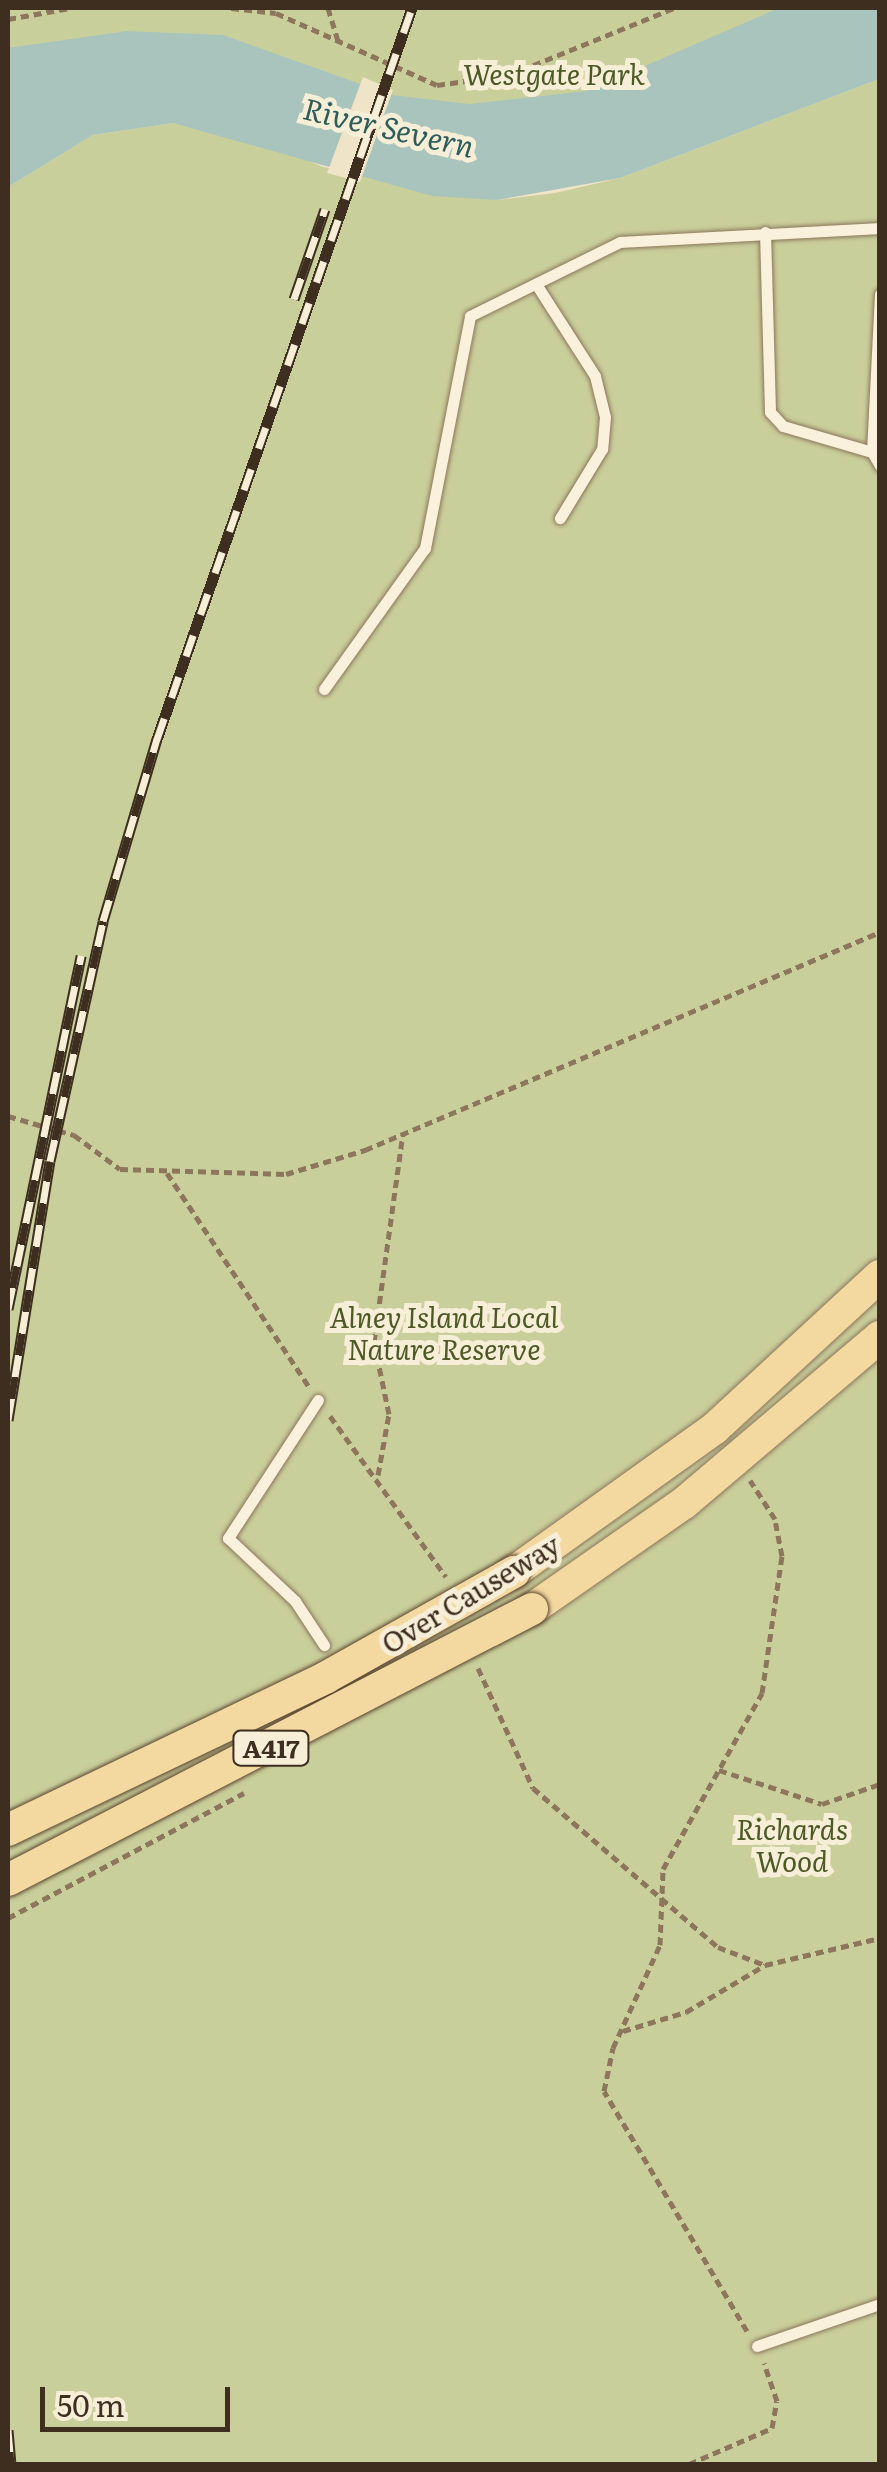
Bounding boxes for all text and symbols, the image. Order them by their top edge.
park label: Westgate Park [463,56,645,90]
water label: River Severn [300,89,478,163]
park label: Alney Island Local Nature Reserve [330,1299,558,1365]
street label: Over Causeway [375,1527,565,1659]
road number: A417 [231,1728,311,1768]
park label: Richards Wood [736,1811,848,1877]
scale bar [45,2367,235,2429]
text: 50 m [57,2382,125,2426]

